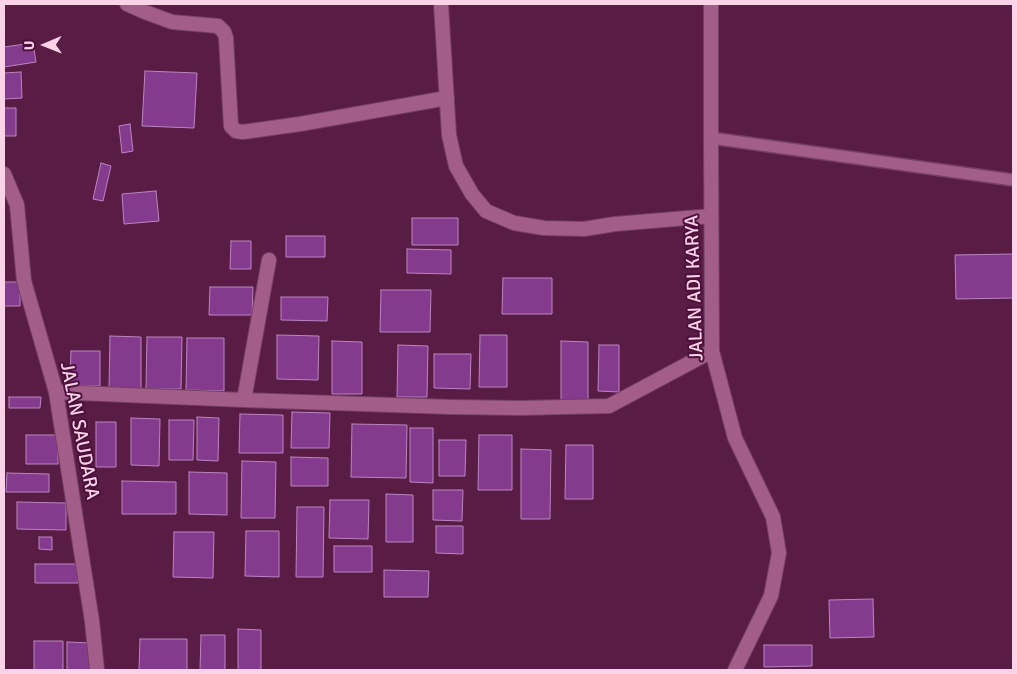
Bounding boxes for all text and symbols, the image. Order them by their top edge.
north arrow [20,20,70,70]
text: U [21,40,38,50]
street label: JALAN ADI KARYA [681,215,709,361]
street label: JALAN SAUDARA [55,360,103,502]

